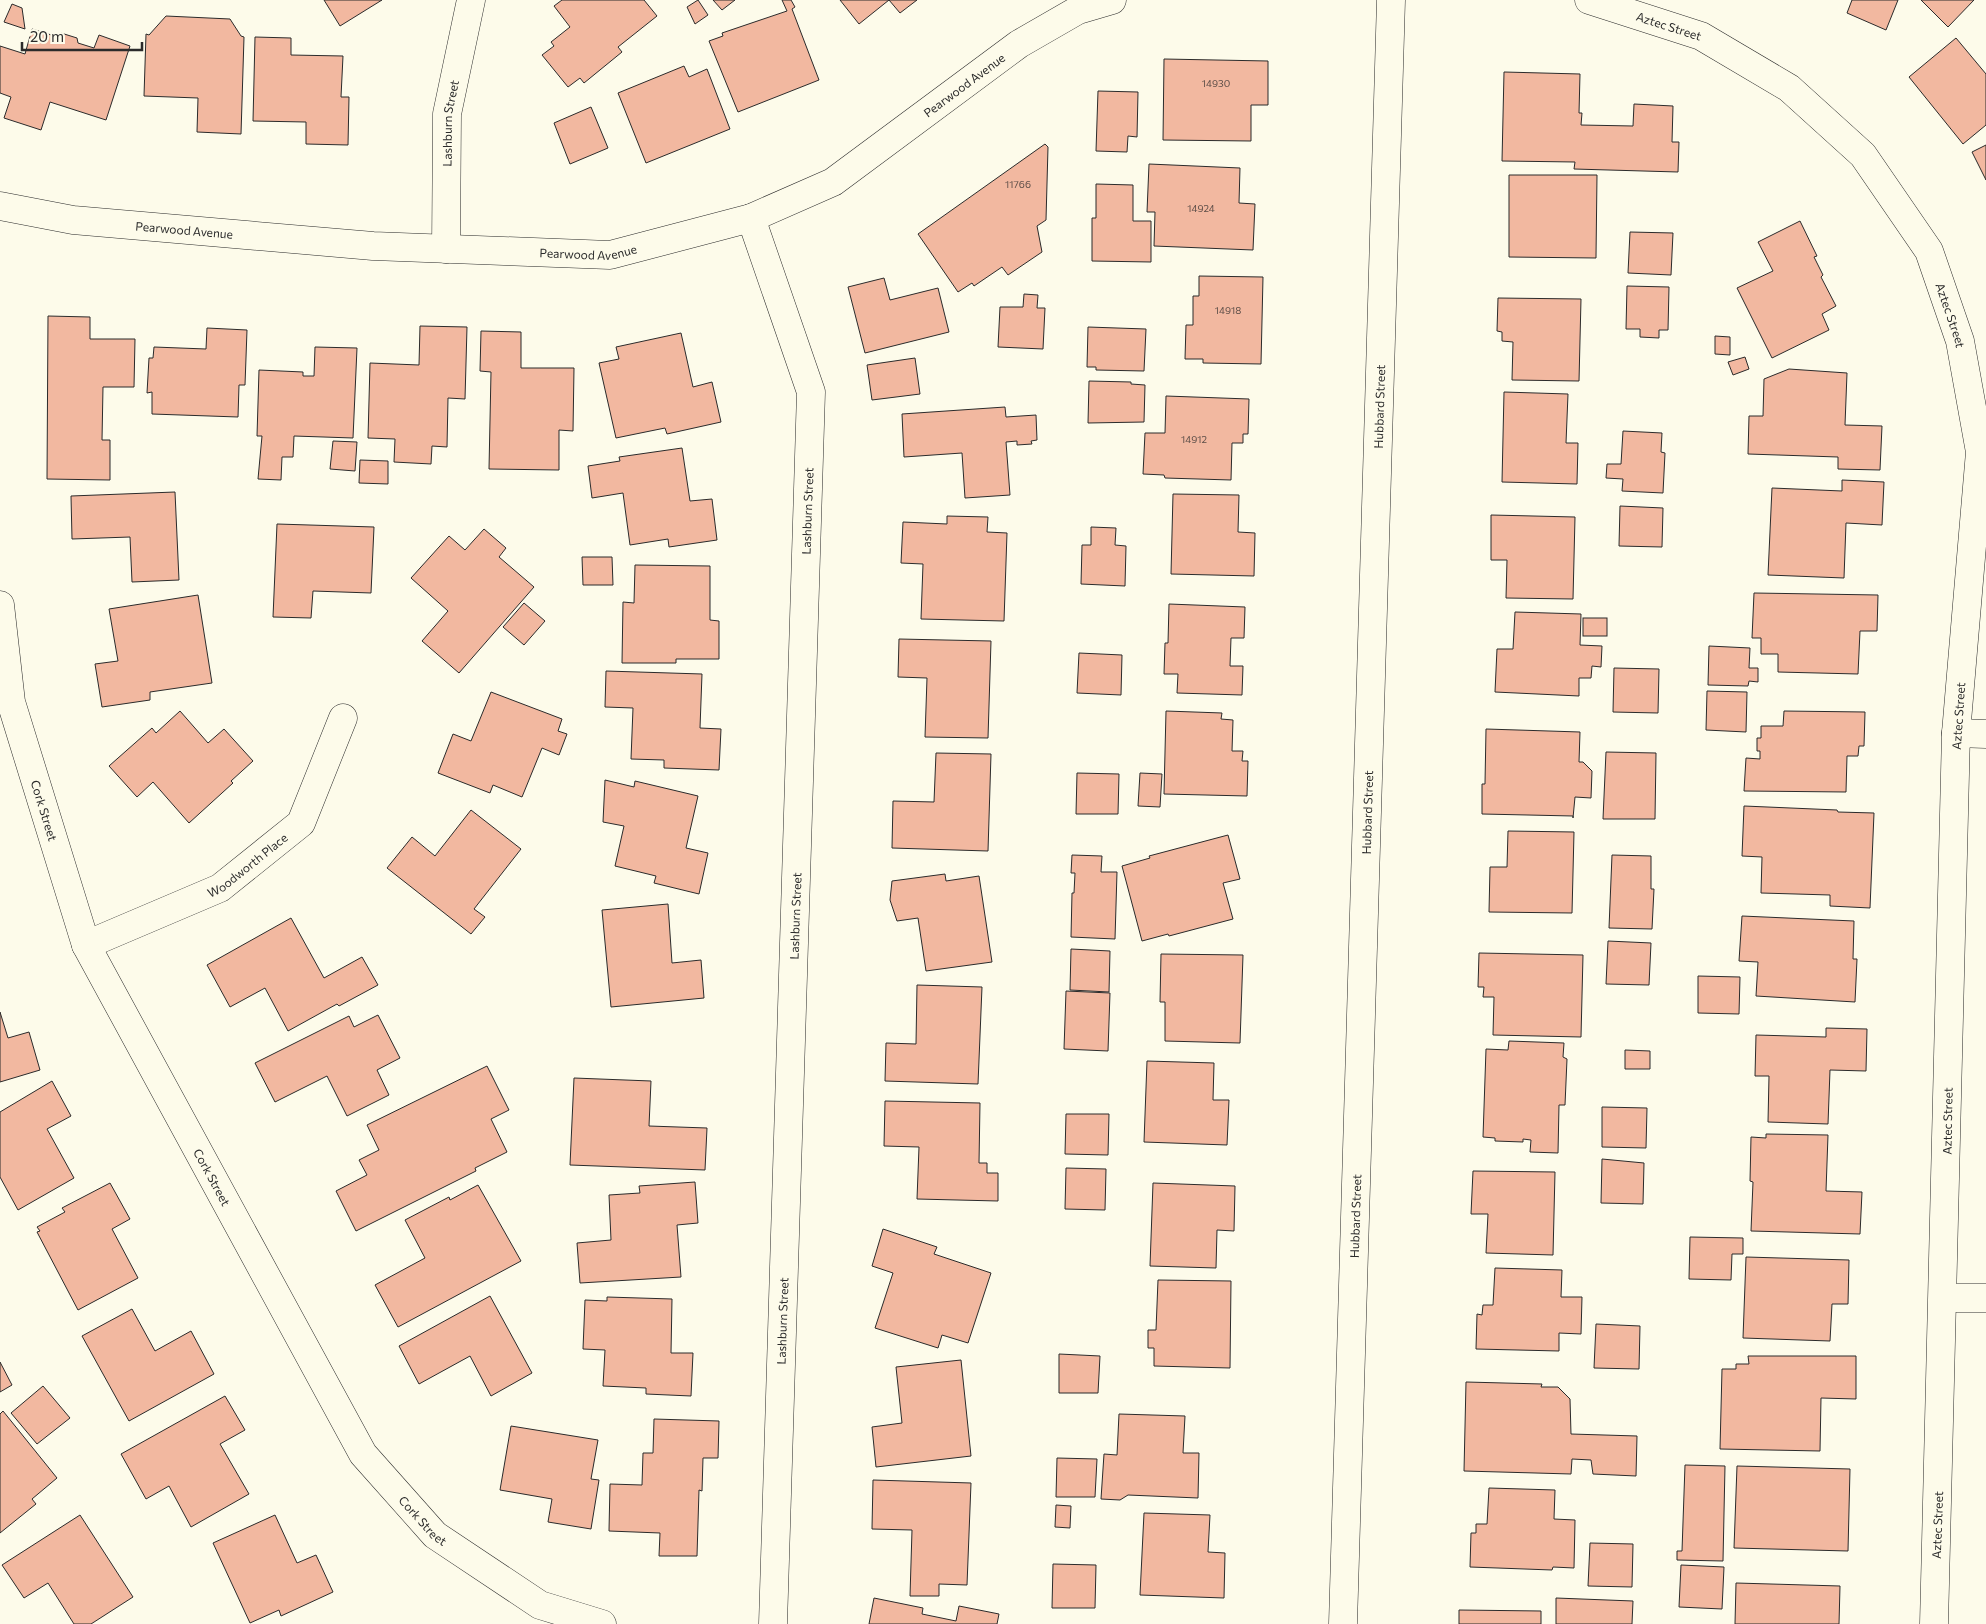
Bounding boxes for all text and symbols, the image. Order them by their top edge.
street label: Aztec Street [1635,9,1703,43]
scale bar [22,20,142,52]
text: 20 m [30,27,64,45]
street label: Pearwood Avenue [920,50,1007,120]
house number: 14930 [1202,77,1230,89]
street label: Lashburn Street [440,79,461,167]
house number: 11766 [1005,178,1031,190]
house number: 14924 [1187,202,1215,214]
street label: Pearwood Avenue [135,218,234,241]
street label: Pearwood Avenue [539,241,638,262]
street label: Aztec Street [1933,281,1968,349]
house number: 14918 [1215,304,1241,316]
street label: Hubbard Street [1371,364,1387,449]
house number: 14912 [1181,433,1208,445]
street label: Lashburn Street [798,467,816,555]
street label: Aztec Street [1949,682,1967,750]
street label: Hubbard Street [1359,770,1375,855]
street label: Cork Street [28,778,60,843]
street label: Woodworth Place [205,830,290,900]
street label: Lashburn Street [786,872,804,960]
street label: Aztec Street [1939,1087,1955,1155]
street label: Cork Street [191,1146,233,1208]
street label: Hubbard Street [1347,1174,1363,1258]
street label: Lashburn Street [773,1277,791,1365]
street label: Aztec Street [1929,1491,1945,1559]
street label: Cork Street [396,1493,450,1548]

